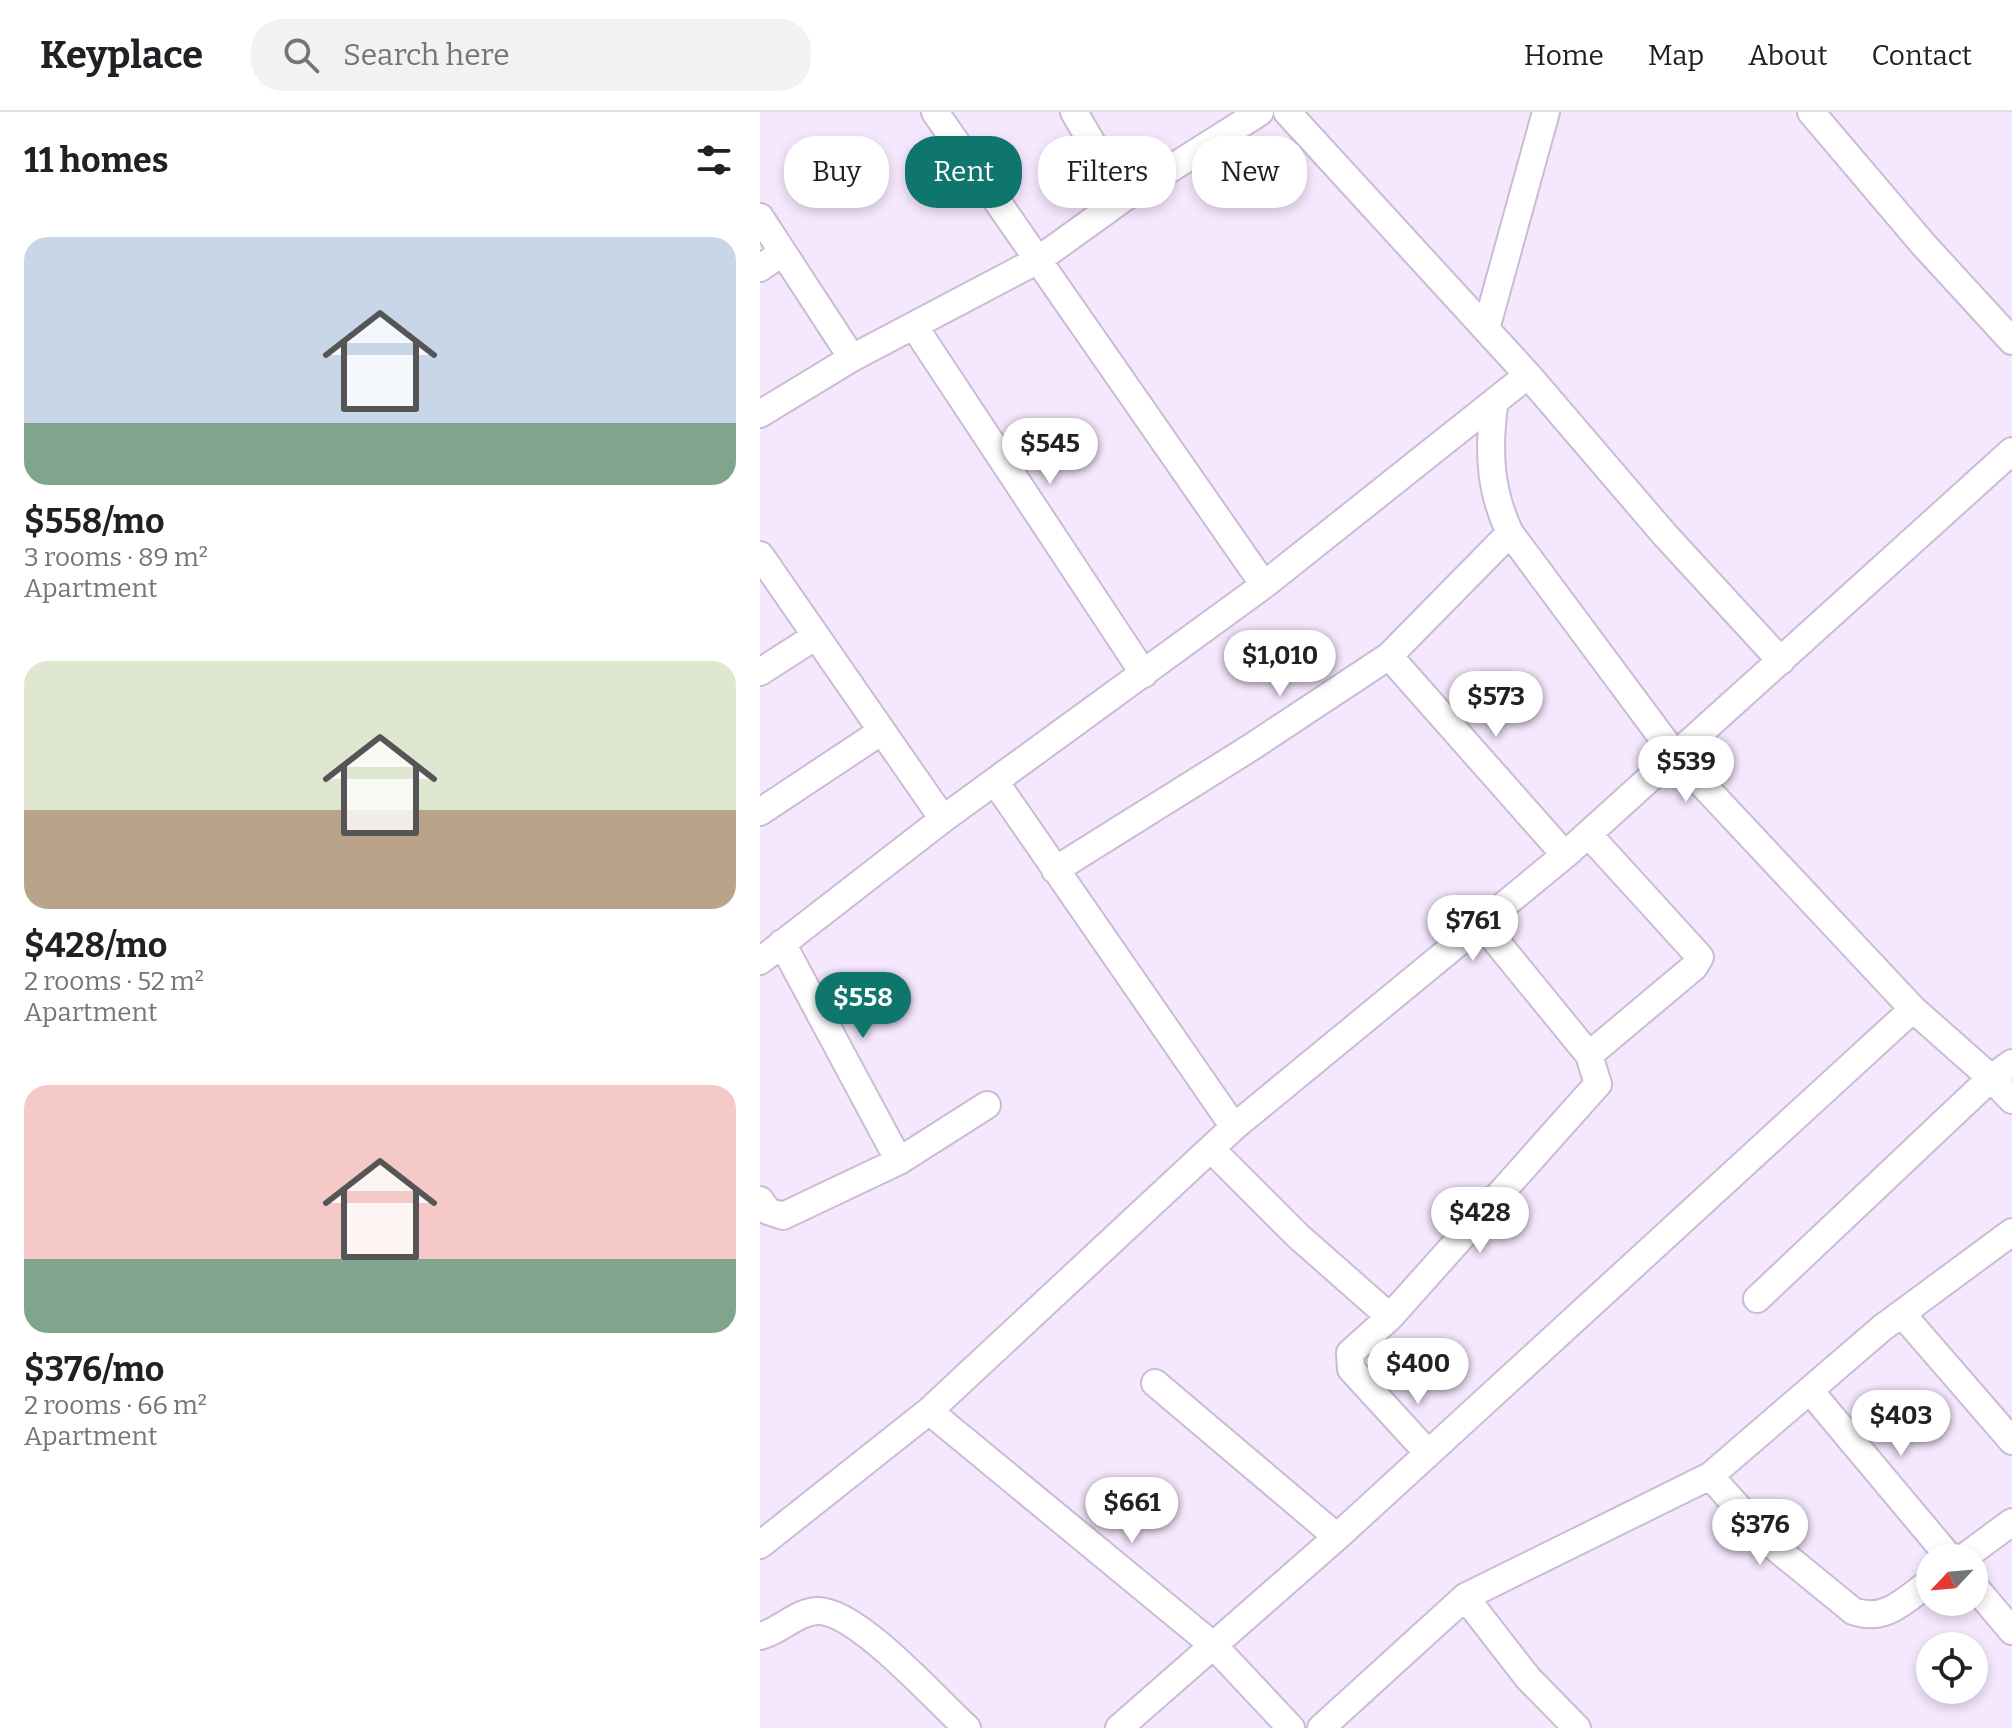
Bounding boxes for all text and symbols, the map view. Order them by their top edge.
search box [251,19,811,91]
text: Keyplace [40,32,203,78]
icon: search [279,33,323,77]
text: Search here [343,37,510,73]
text: Home [1524,39,1604,72]
text: Map [1648,39,1704,72]
text: About [1748,39,1828,72]
text: Contact [1872,39,1972,72]
chip: Buy [784,136,889,208]
chip: Rent [905,136,1022,208]
chip: Filters [1038,136,1176,208]
chip: New [1192,136,1307,208]
icon: filters [692,138,736,182]
text: 11 homes [24,140,169,181]
icon: home [308,289,452,433]
pin: $545 [1003,418,1097,486]
text: $545 [1020,428,1080,459]
text: $558/mo [24,501,165,542]
text: 3 rooms · 89 m² [24,542,208,573]
text: Apartment [24,573,157,604]
pin: $1,010 [1215,630,1345,698]
text: $1,010 [1242,640,1318,671]
pin: $573 [1449,671,1543,739]
text: $573 [1467,681,1525,712]
icon: home [308,713,452,857]
pin: $539 [1639,736,1733,804]
text: $539 [1656,746,1716,777]
pin: $761 [1426,895,1520,963]
text: $761 [1445,905,1501,936]
text: $428/mo [24,925,167,966]
text: 2 rooms · 52 m² [24,966,204,997]
pin: $558 [816,972,910,1040]
text: $558 [833,982,893,1013]
text: Apartment [24,997,157,1028]
icon: home [308,1137,452,1281]
pin: $428 [1433,1187,1527,1255]
text: $428 [1449,1197,1511,1228]
pin: $400 [1371,1338,1465,1406]
text: $400 [1386,1348,1450,1379]
text: $376/mo [24,1349,164,1390]
text: 2 rooms · 66 m² [24,1390,207,1421]
pin: $403 [1854,1390,1948,1458]
text: $403 [1869,1400,1933,1431]
text: Apartment [24,1421,157,1452]
pin: $661 [1085,1477,1179,1545]
text: $661 [1103,1487,1161,1518]
pin: $376 [1713,1499,1807,1567]
text: $376 [1730,1509,1790,1540]
north arrow [1916,1544,1988,1616]
map controls [1916,1544,1988,1704]
button: locate [1916,1632,1988,1704]

